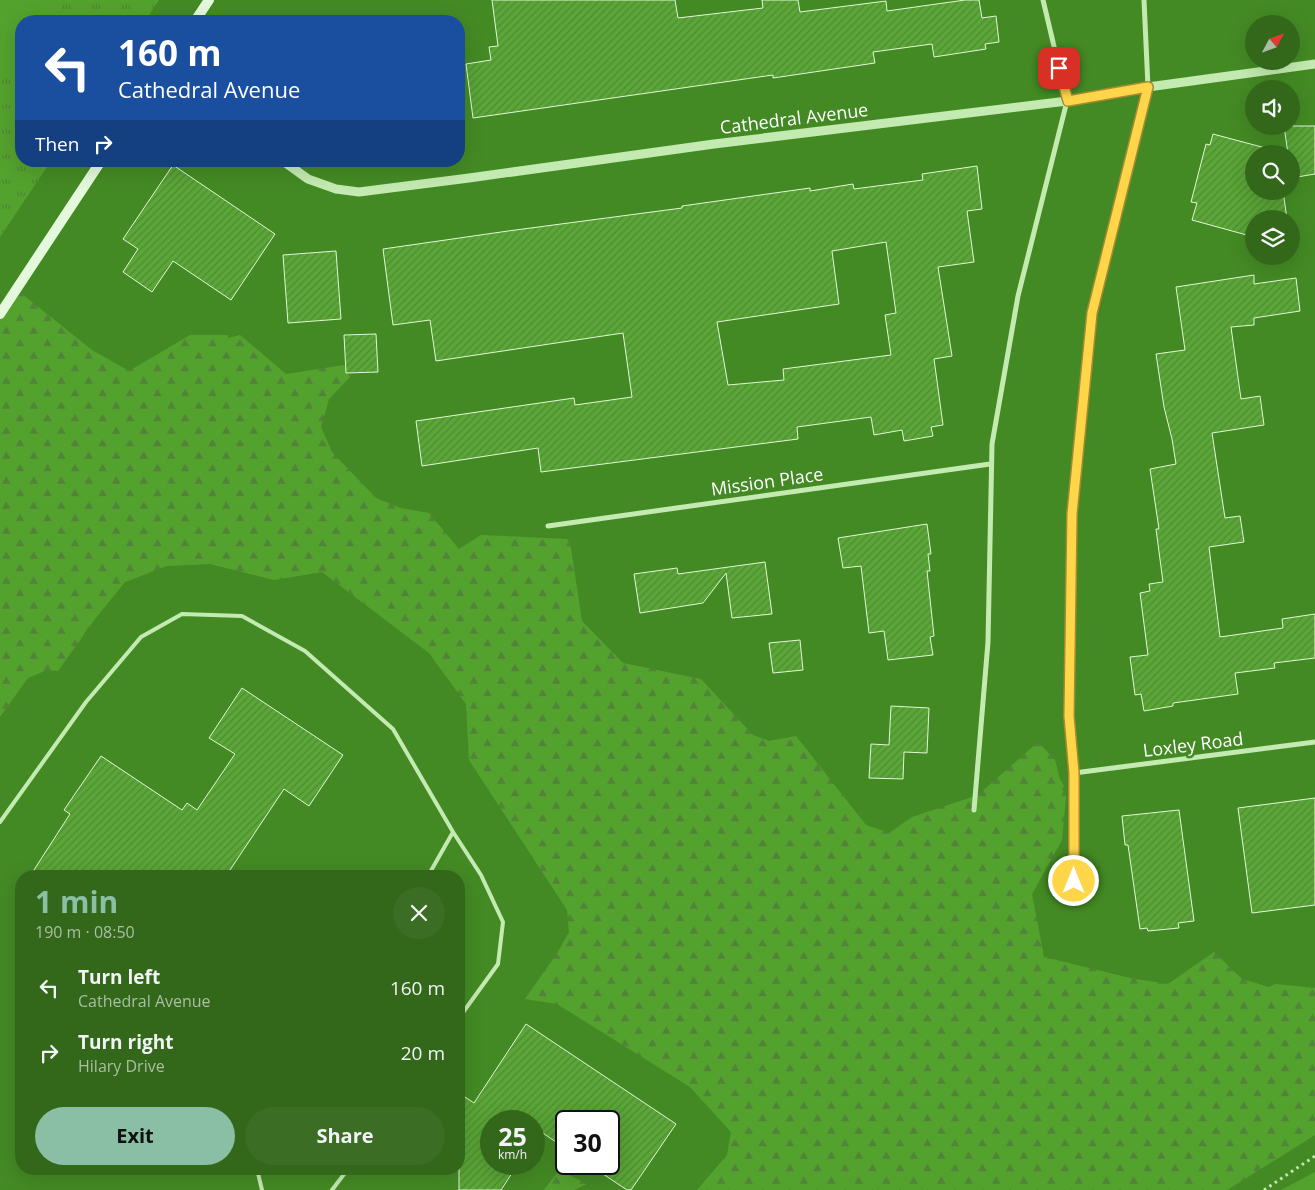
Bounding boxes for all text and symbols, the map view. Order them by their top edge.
north arrow [1245,15,1300,70]
map controls [1245,15,1300,265]
text: 160 m [118,29,222,76]
icon: left [35,35,100,100]
pin [1038,47,1080,89]
icon: arrive [1045,54,1073,82]
text: Cathedral Avenue [118,74,300,104]
button: sound [1245,80,1300,135]
street label: Cathedral Avenue [719,97,869,139]
icon: right [89,130,117,158]
text: Then [35,131,79,157]
button: search [1245,145,1300,200]
button: layers [1245,210,1300,265]
street label: Mission Place [709,461,825,501]
street label: Loxley Road [1141,726,1245,762]
position arrow [1047,854,1099,906]
text: 1 min [35,881,118,922]
button: close [393,887,445,939]
text: 190 m · 08:50 [35,921,135,943]
text: Turn left [78,964,160,990]
icon: left [35,974,63,1002]
text: 160 m [390,975,445,1001]
text: Cathedral Avenue [78,990,211,1012]
text: Turn right [78,1029,173,1055]
icon: right [35,1039,63,1067]
text: 20 m [401,1040,445,1066]
text: Hilary Drive [78,1055,165,1077]
button: Exit [35,1107,235,1165]
button: Share [245,1107,445,1165]
speed limit sign: 30 [555,1110,620,1175]
text: 25 [498,1119,527,1153]
text: km/h [498,1146,527,1163]

